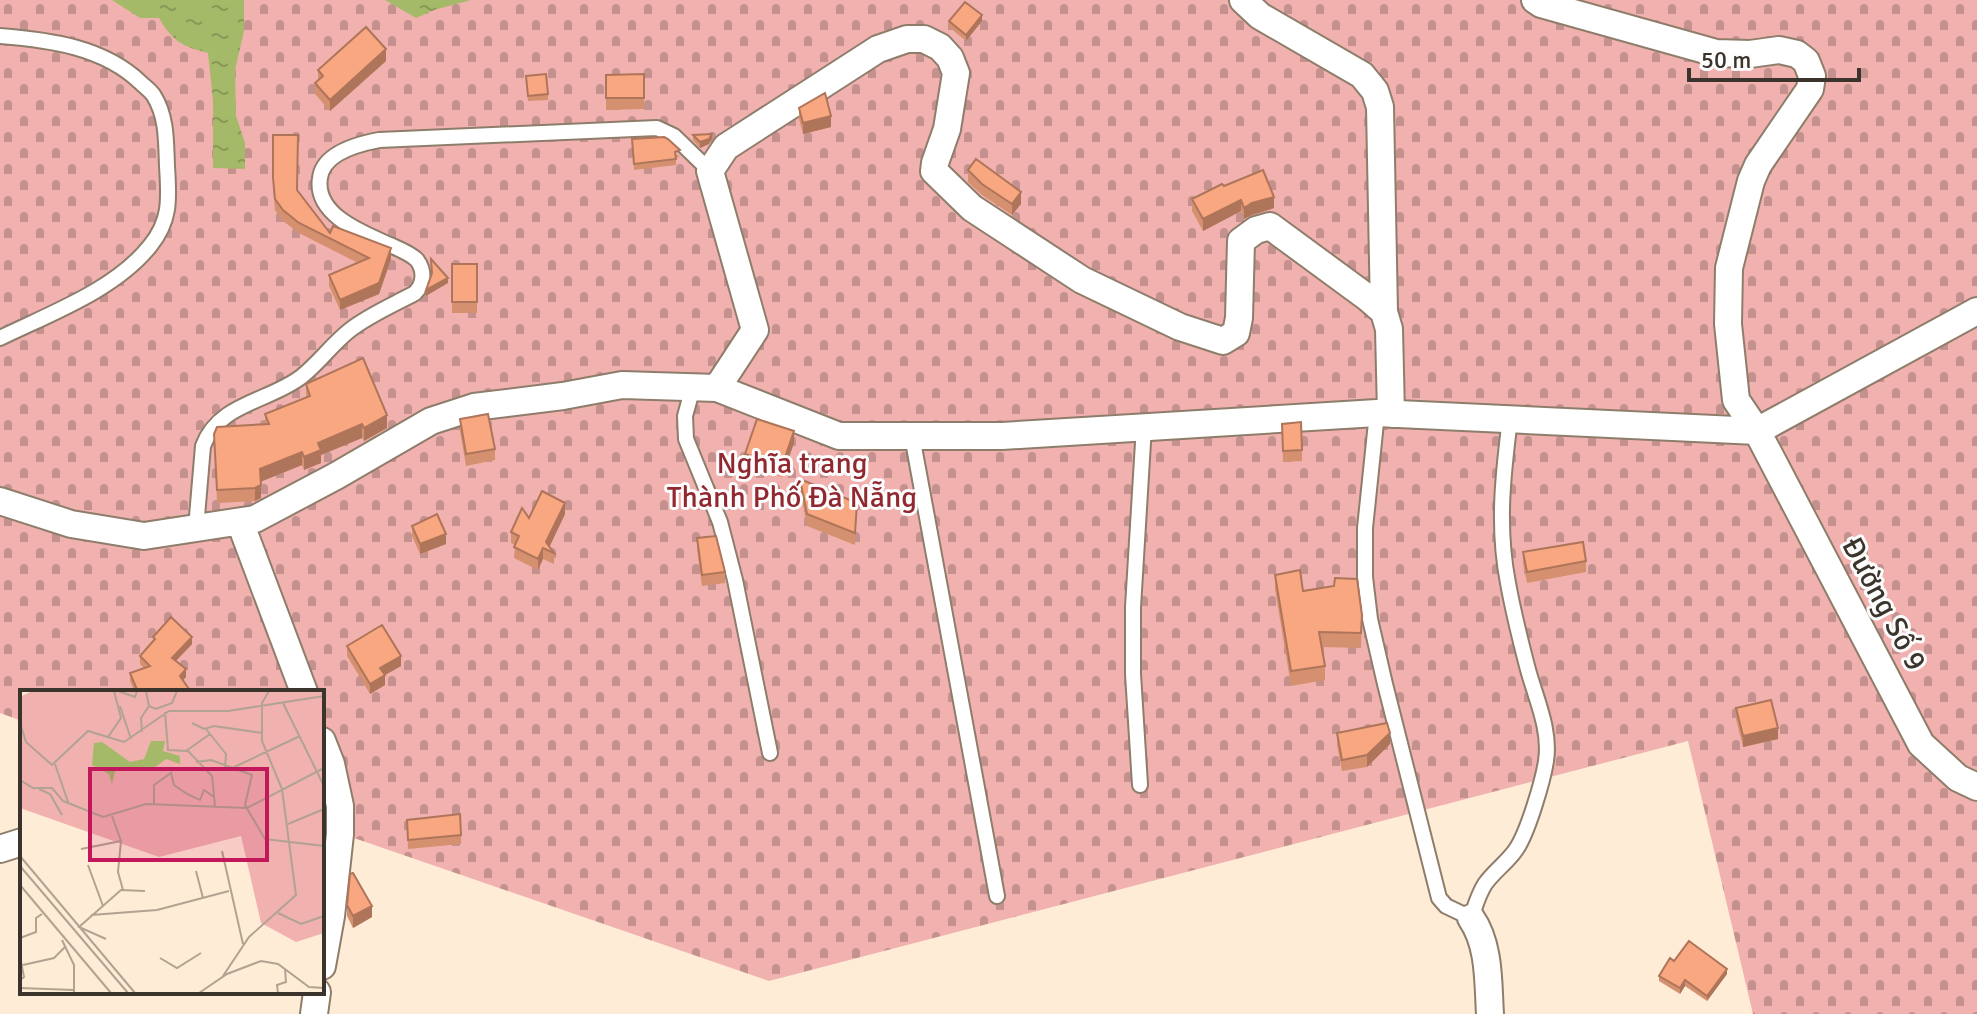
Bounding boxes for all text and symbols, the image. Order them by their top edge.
scale bar [1689,32,1859,82]
text: 50 m [1701,45,1751,75]
park label: Nghĩa trang Thành Phố Đà Nẵng [667,445,917,516]
street label: Đường Số 9 [1833,531,1935,677]
inset map [20,690,324,994]

